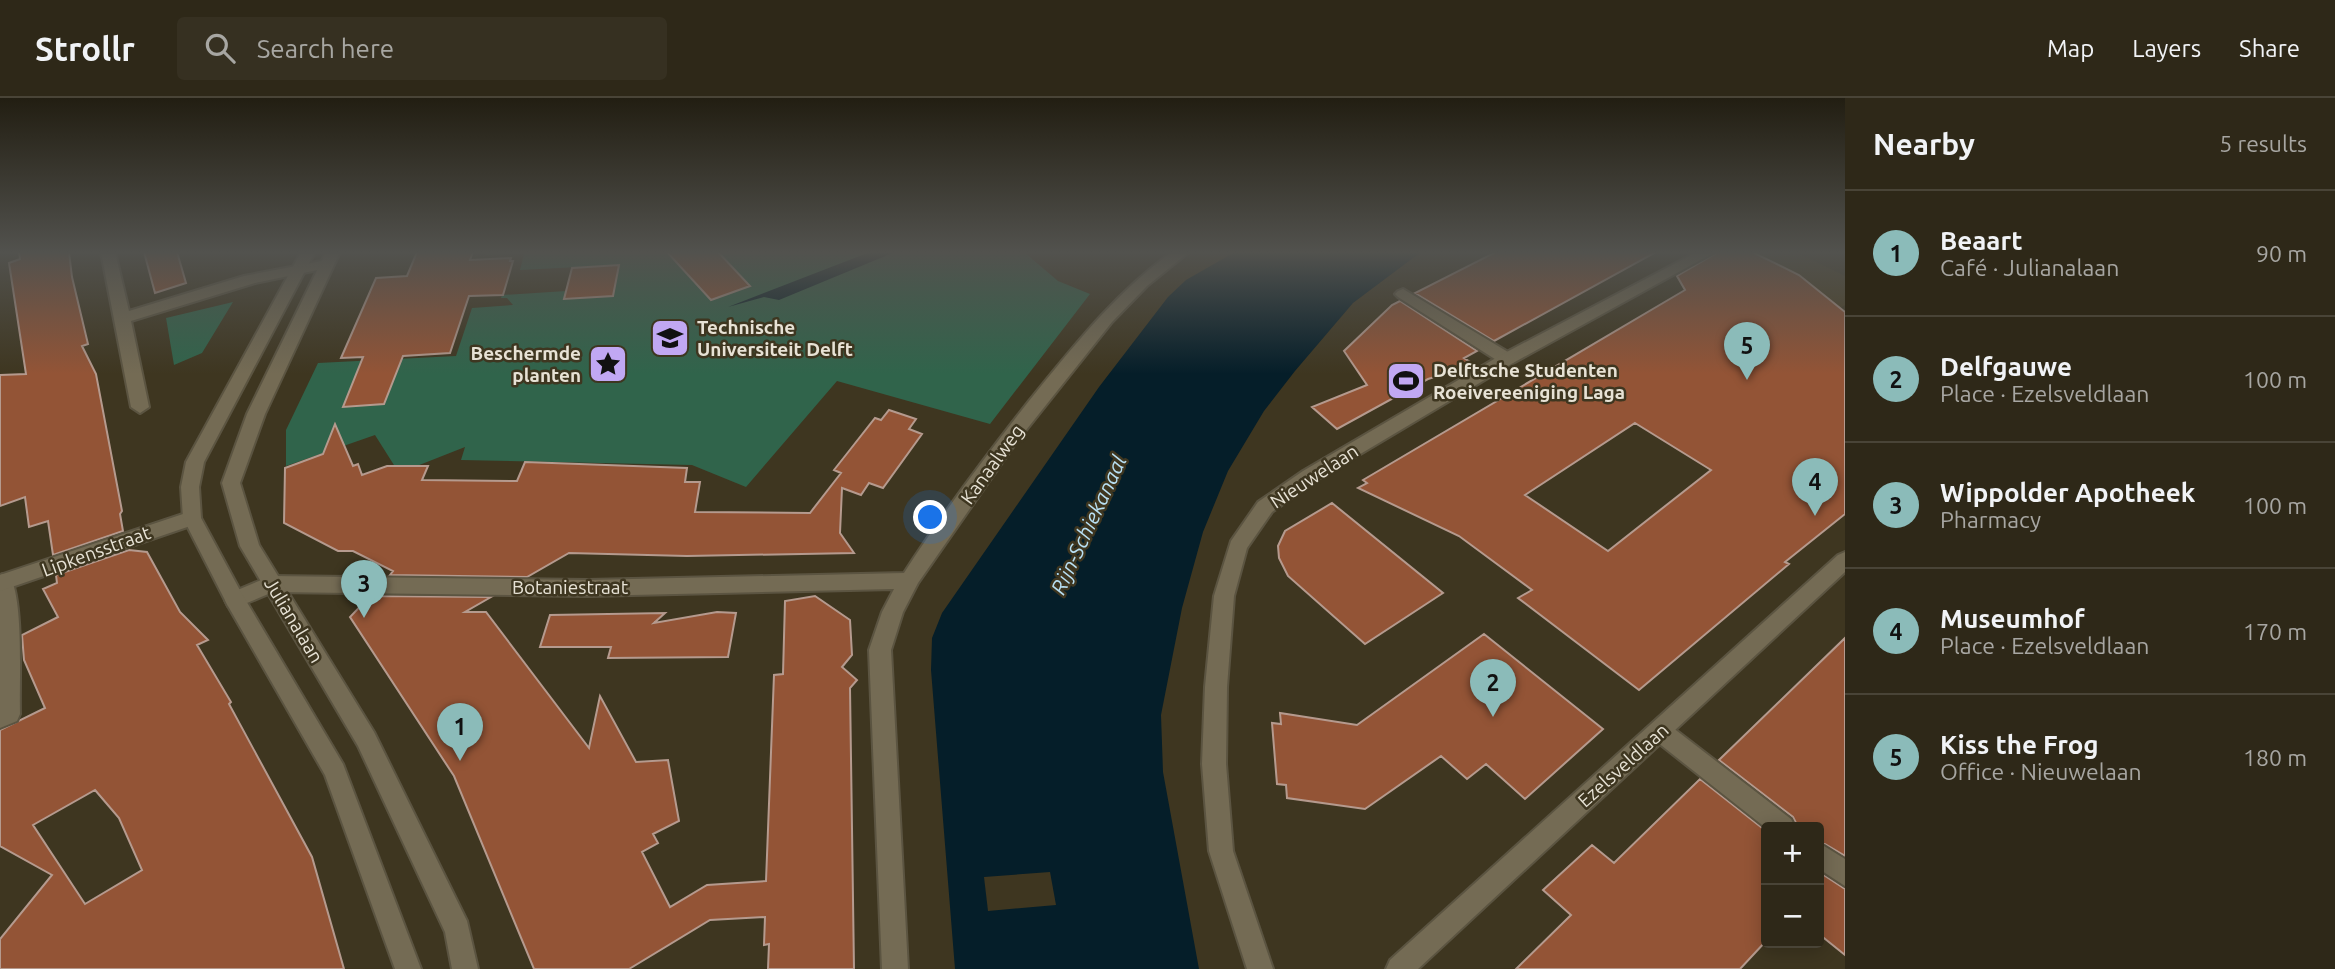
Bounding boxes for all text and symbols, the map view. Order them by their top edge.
search box [177,17,667,80]
icon: search [201,29,239,67]
text: Strollr [35,30,135,67]
text: Search here [257,34,394,63]
text: Map [2047,35,2094,62]
text: Layers [2132,35,2201,62]
text: Share [2239,35,2300,62]
text: Nearby [1873,127,1975,161]
text: 5 results [2219,131,2307,156]
text: Beaart [1940,226,2022,255]
text: 1 [1890,241,1902,266]
text: 90 m [2256,241,2307,266]
text: Café · Julianalaan [1940,255,2119,280]
place label: Technische Universiteit Delft [697,316,853,360]
school or university icon: Technische Universiteit Delft [649,317,691,359]
pin: 5 [1724,322,1770,380]
place label: Beschermde planten [471,342,581,386]
place icon: Beschermde planten [587,343,629,385]
text: Delfgauwe [1940,352,2072,381]
place label: Delftsche Studenten Roeivereeniging Laga [1433,359,1625,403]
sports icon: Delftsche Studenten Roeivereeniging Laga [1385,360,1427,402]
text: 2 [1890,367,1902,392]
text: 100 m [2243,367,2307,392]
text: Place · Ezelsveldlaan [1940,381,2149,406]
street label: Kanaalweg [956,420,1028,508]
street label: Nieuwelaan [1266,440,1362,512]
water label: Rijn-Schiekanaal [1045,451,1131,598]
pin: 4 [1792,458,1838,516]
text: Wippolder Apotheek [1940,478,2195,507]
text: 3 [1890,493,1902,518]
text: 100 m [2243,493,2307,518]
your location [913,500,947,534]
text: Pharmacy [1940,507,2041,532]
street label: Lipkensstraat [39,521,154,581]
pin: 3 [341,560,387,618]
street label: Julianalaan [260,573,328,667]
street label: Botaniestraat [512,576,629,598]
text: Museumhof [1940,604,2085,633]
text: 4 [1890,619,1902,644]
text: 170 m [2243,619,2307,644]
text: Place · Ezelsveldlaan [1940,633,2149,658]
pin: 2 [1470,659,1516,717]
pin: 1 [437,703,483,761]
street label: Ezelsveldlaan [1573,719,1673,811]
text: Kiss the Frog [1940,730,2099,759]
text: 5 [1890,745,1902,770]
text: 180 m [2243,745,2307,770]
text: Office · Nieuwelaan [1940,759,2142,784]
map controls [1761,822,1824,948]
button: + [1761,822,1824,885]
button: − [1761,885,1824,948]

